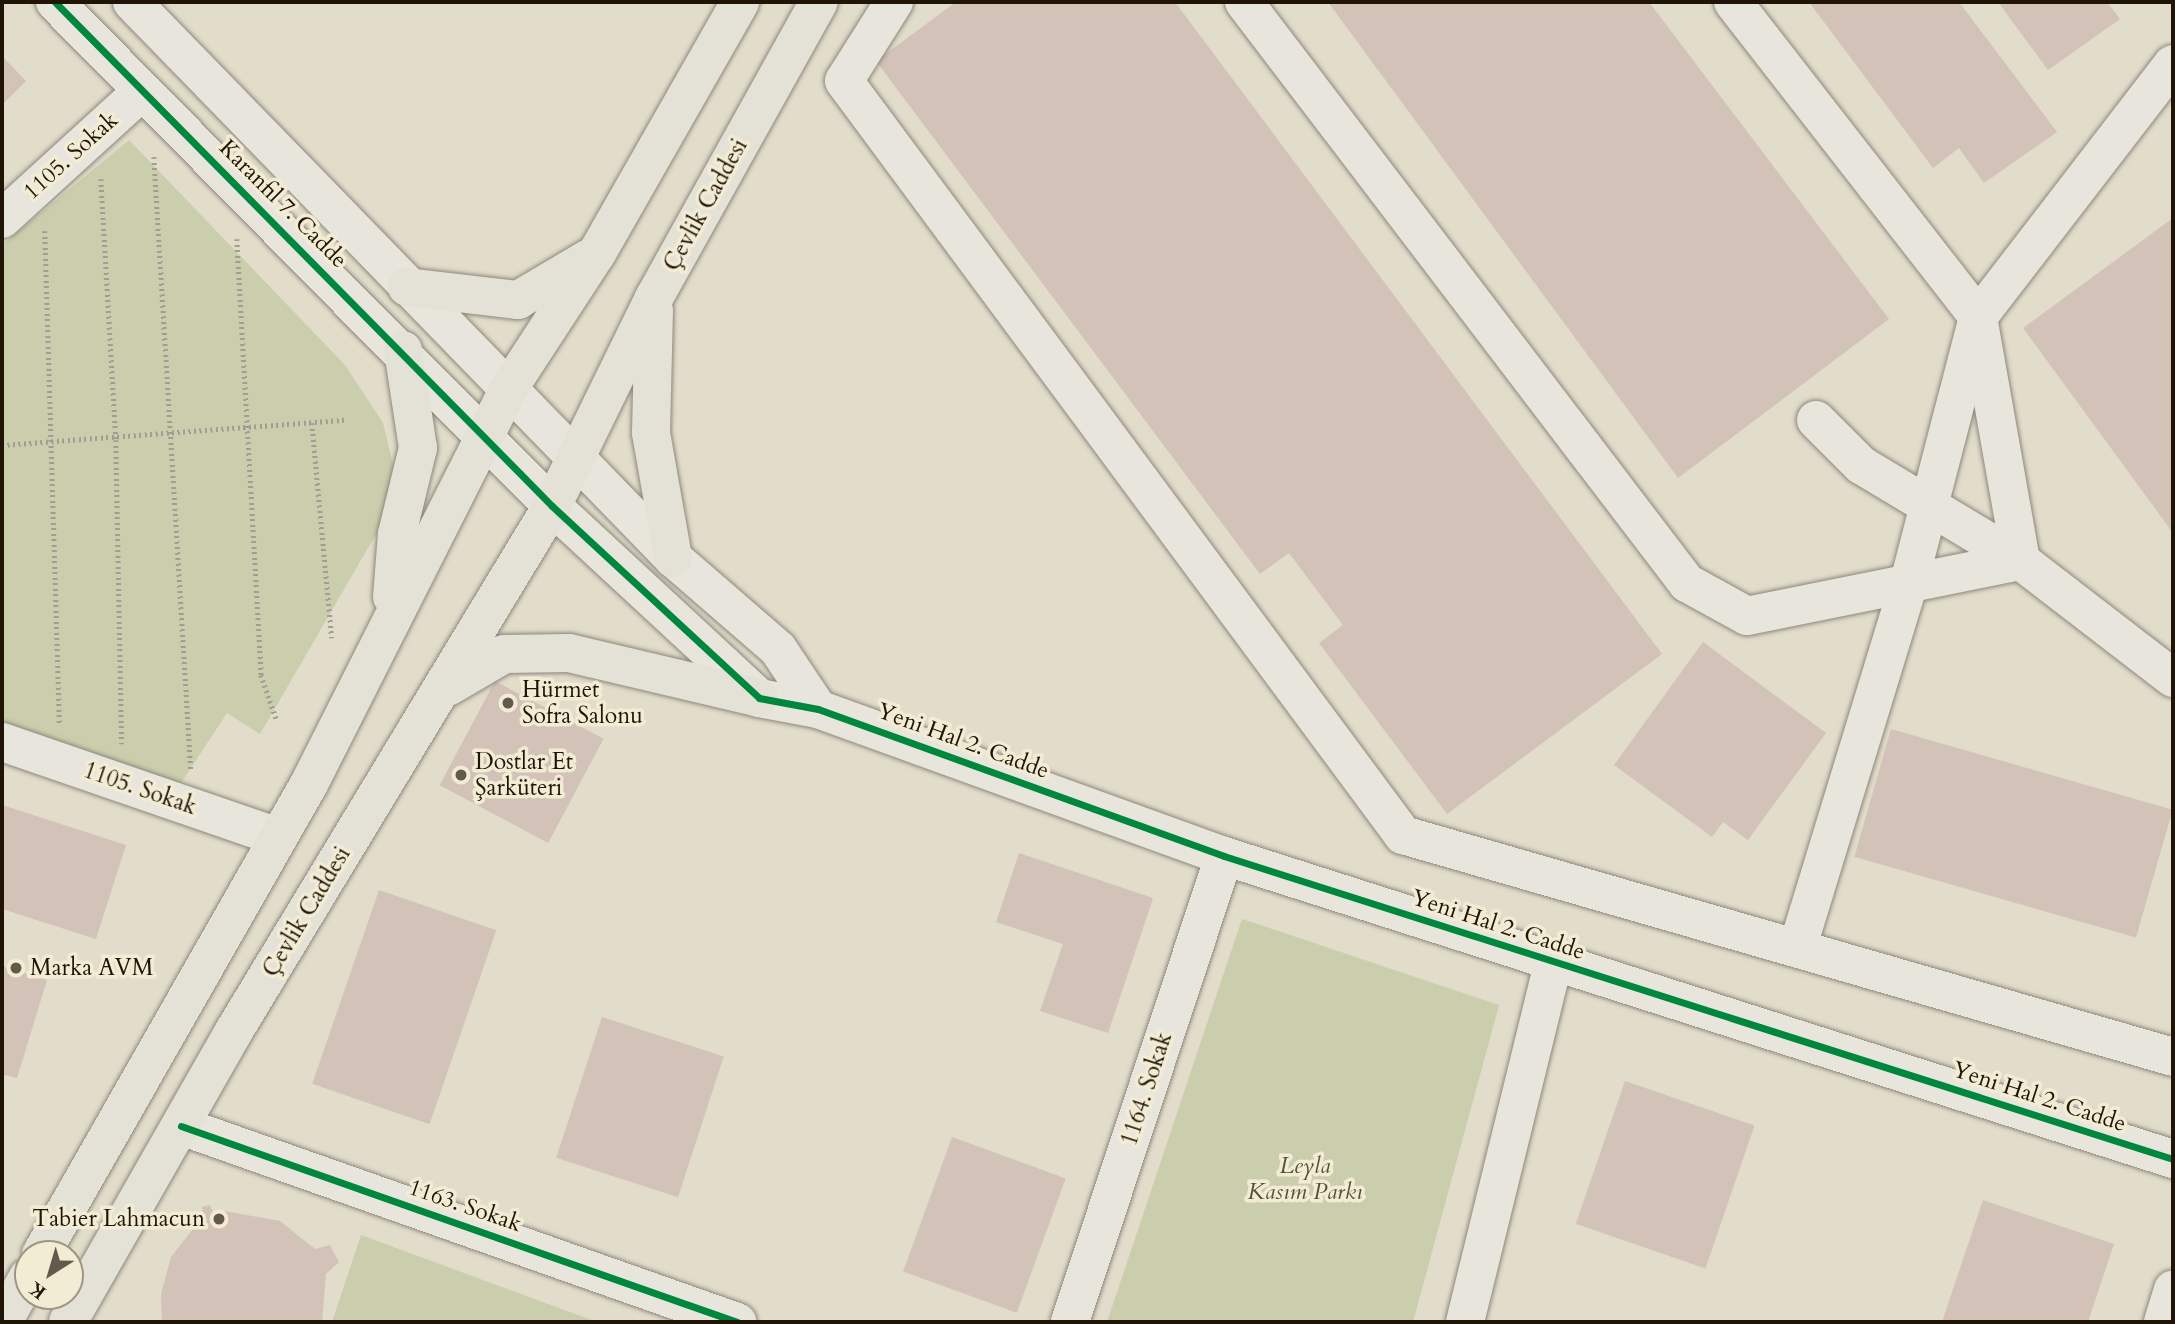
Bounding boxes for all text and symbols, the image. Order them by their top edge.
street label: 1105. Sokak [18,106,124,206]
street label: Karanfil 7. Cadde [213,134,353,274]
street label: Çevlik Caddesi [658,134,754,276]
place label: Hürmet Sofra Salonu [522,676,643,730]
marker: Hürmet Sofra Salonu [500,695,516,711]
street label: Yeni Hal 2. Cadde [873,697,1053,785]
place label: Dostlar Et Şarküteri [475,748,573,802]
street label: 1105. Sokak [80,757,200,821]
marker: Dostlar Et Şarküteri [453,767,469,783]
street label: Çevlik Caddesi [257,842,357,982]
street label: Yeni Hal 2. Cadde [1408,884,1588,966]
place label: Marka AVM [30,954,153,982]
marker: Marka AVM [8,960,24,976]
street label: 1164. Sokak [1116,1029,1178,1149]
street label: Yeni Hal 2. Cadde [1949,1056,2129,1138]
park label: Leyla Kasım Parkı [1248,1152,1362,1206]
street label: 1163. Sokak [405,1174,525,1238]
place label: Tabier Lahmacun [32,1205,205,1233]
marker: Tabier Lahmacun [211,1211,227,1227]
north arrow [14,1240,84,1310]
text: K [24,1275,52,1305]

